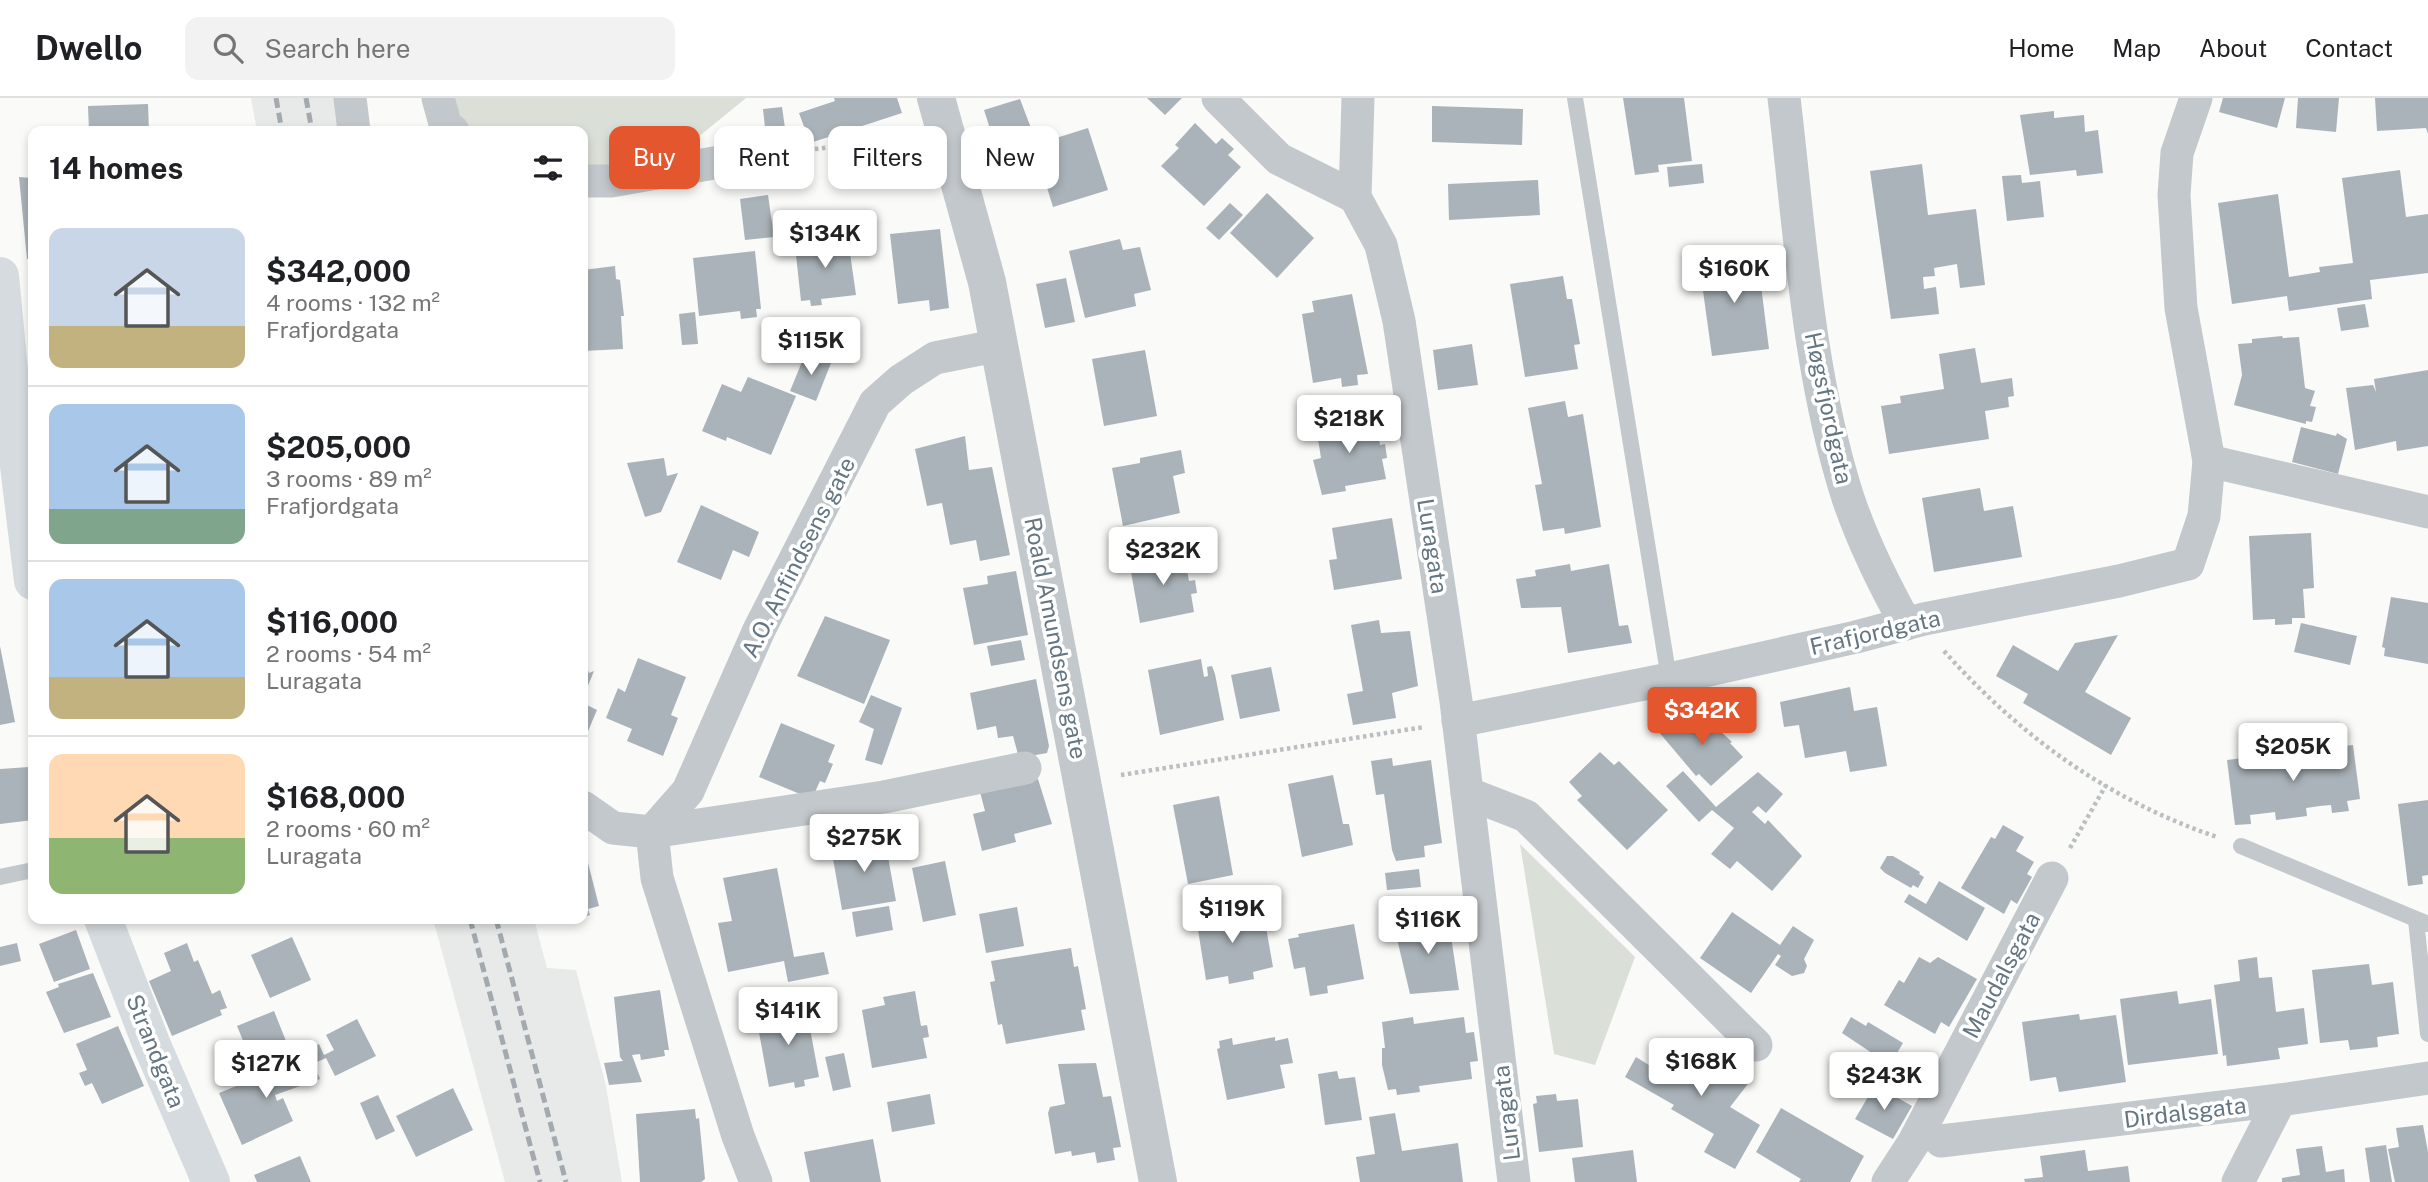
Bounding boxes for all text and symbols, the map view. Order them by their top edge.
search box [185,17,675,80]
text: Dwello [35,29,143,67]
icon: search [209,29,247,67]
text: Search here [265,33,411,64]
text: Home [2008,34,2074,62]
text: Map [2112,34,2161,62]
text: About [2199,34,2267,62]
text: Contact [2305,34,2393,62]
chip: Buy [609,126,700,189]
chip: Rent [714,126,814,189]
chip: Filters [828,126,947,189]
chip: New [961,126,1059,189]
icon: filters [529,149,567,187]
text: 14 homes [49,150,183,186]
pin: $134K [776,211,874,270]
text: $134K [789,219,861,246]
pin: $160K [1685,246,1783,305]
text: $342,000 [266,253,411,289]
text: $160K [1698,254,1770,281]
icon: home [105,256,189,340]
text: 4 rooms · 132 m² [266,289,440,316]
text: Frafjordgata [266,316,399,343]
pin: $115K [762,317,860,377]
text: $115K [777,326,845,353]
street label: Høgsfjordgata [1800,329,1858,487]
pin: $218K [1300,396,1398,455]
text: $218K [1313,404,1385,431]
text: $205,000 [266,429,411,465]
icon: home [105,432,189,516]
street label: A.O. Anfindsens gate [736,452,860,662]
text: 3 rooms · 89 m² [266,465,432,492]
text: Frafjordgata [266,492,399,519]
street label: Luragata [1412,497,1454,595]
street label: Roald Amundsens gate [1019,515,1093,761]
pin: $232K [1114,528,1212,587]
text: $232K [1125,536,1201,563]
text: $116,000 [266,604,398,640]
street label: Frafjordgata [1807,604,1943,660]
icon: home [105,607,189,691]
text: 2 rooms · 54 m² [266,640,431,667]
text: Luragata [266,667,362,694]
pin: $342K [1653,688,1751,747]
text: $342K [1663,696,1741,723]
pin: $205K [2244,724,2342,783]
text: $205K [2254,732,2332,759]
text: $168,000 [266,779,405,815]
icon: home [105,782,189,866]
pin: $275K [815,814,913,874]
text: 2 rooms · 60 m² [266,815,430,842]
text: $275K [826,823,902,850]
text: Luragata [266,842,362,869]
pin: $119K [1183,886,1281,945]
text: $119K [1199,894,1266,921]
pin: $116K [1379,896,1477,956]
text: $116K [1394,905,1462,932]
street label: Maudalsgata [1956,907,2046,1043]
pin: $141K [739,988,837,1047]
street label: Strandgata [121,990,191,1112]
text: $141K [755,996,821,1023]
pin: $168K [1652,1038,1750,1098]
pin: $127K [217,1040,315,1100]
text: $168K [1665,1047,1737,1074]
text: $127K [231,1049,302,1076]
pin: $243K [1835,1052,1933,1112]
text: $243K [1845,1061,1923,1088]
street label: Luragata [1487,1064,1525,1162]
street label: Dirdalsgata [2122,1091,2248,1133]

